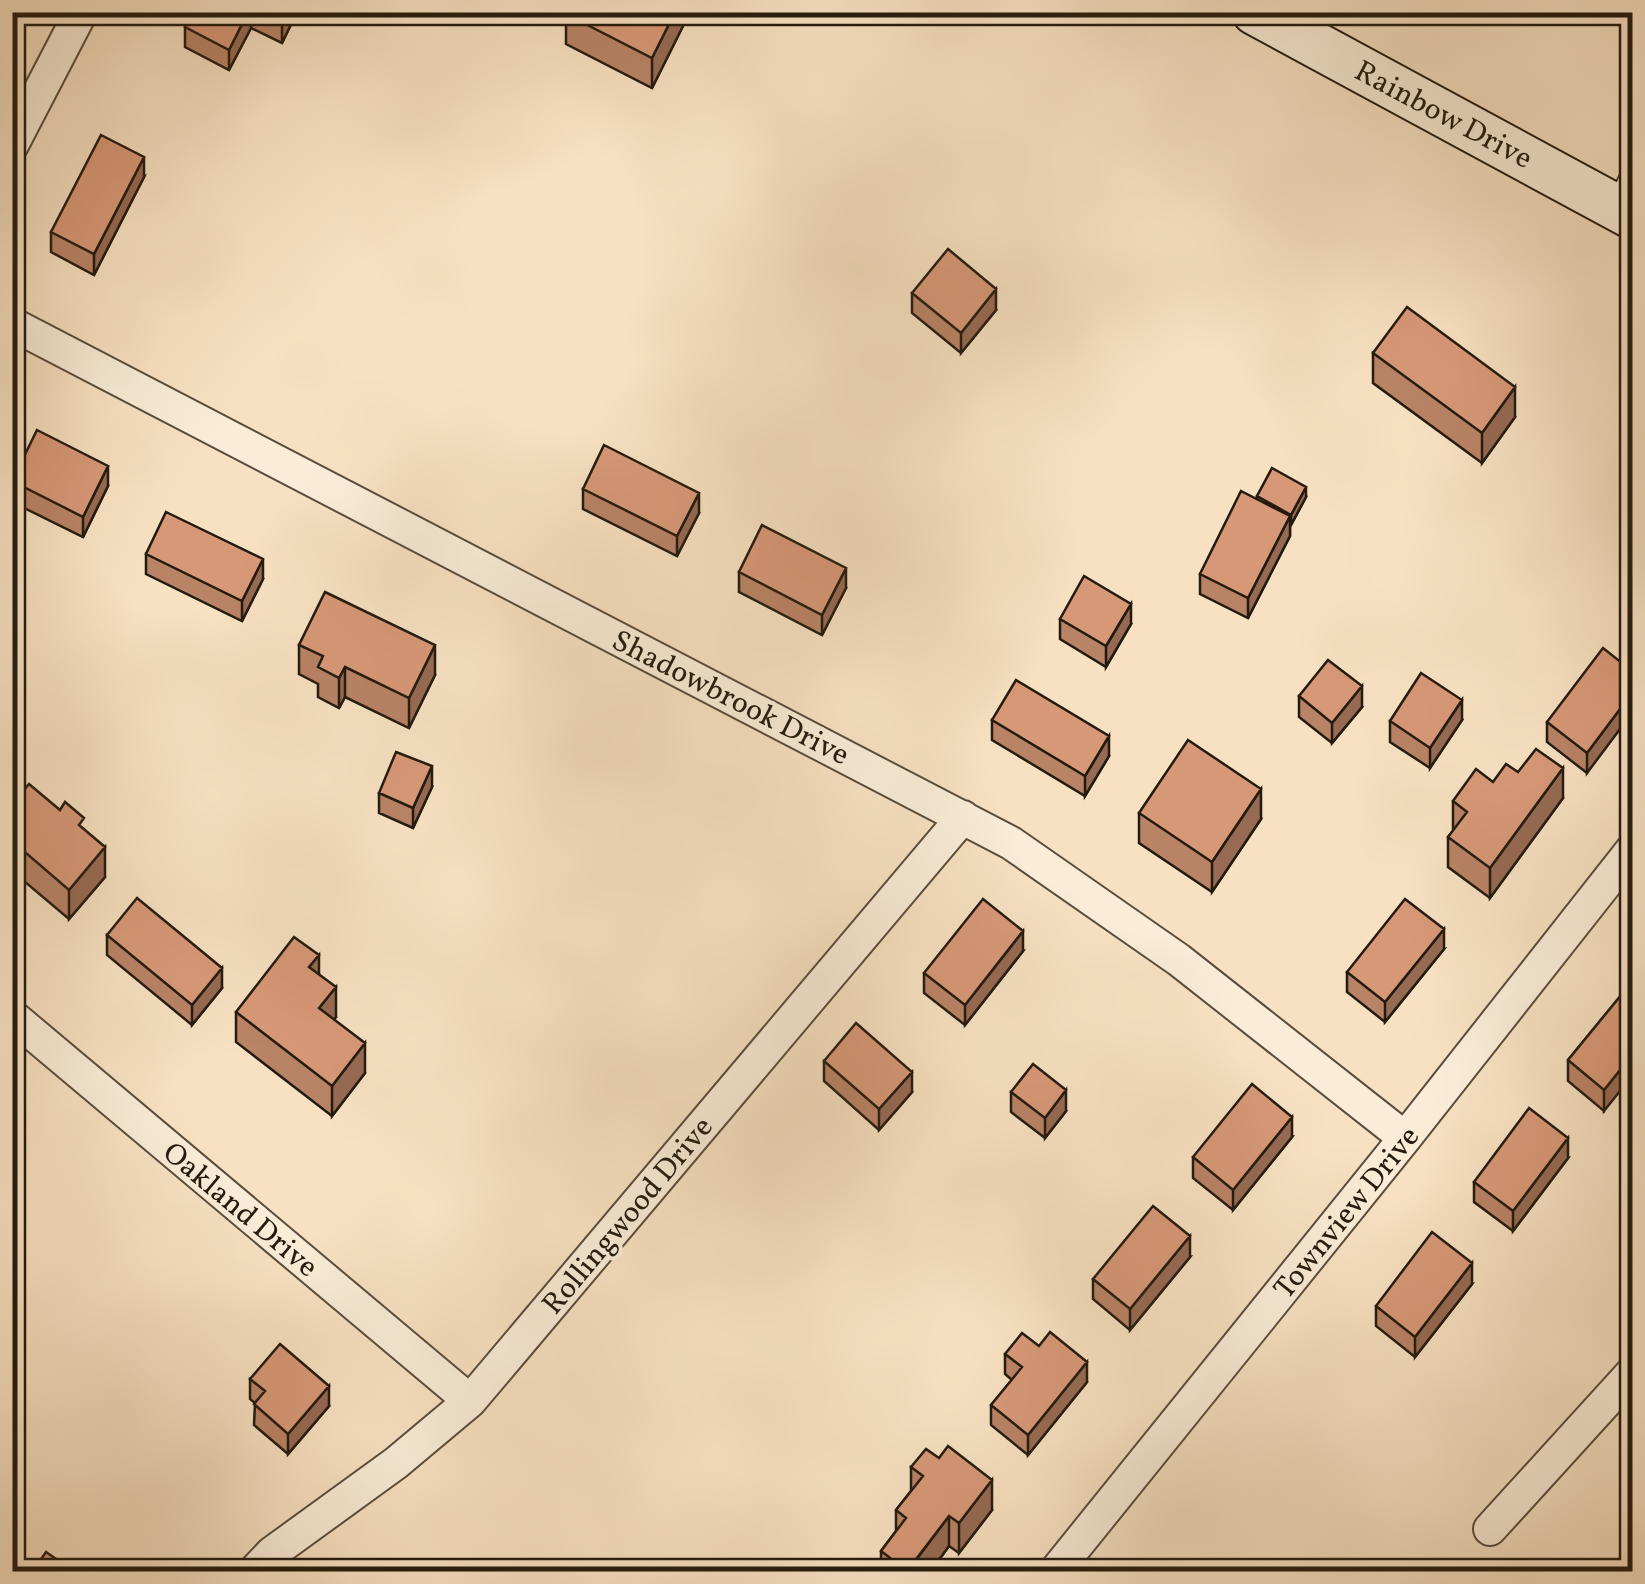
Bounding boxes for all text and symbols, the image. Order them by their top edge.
street label: Rainbow Drive [1347,51,1539,180]
street label: Shadowbrook Drive [604,621,856,777]
street label: Rollingwood Drive [533,1108,724,1324]
street label: Townview Drive [1265,1118,1430,1309]
street label: Oakland Drive [153,1133,326,1288]

